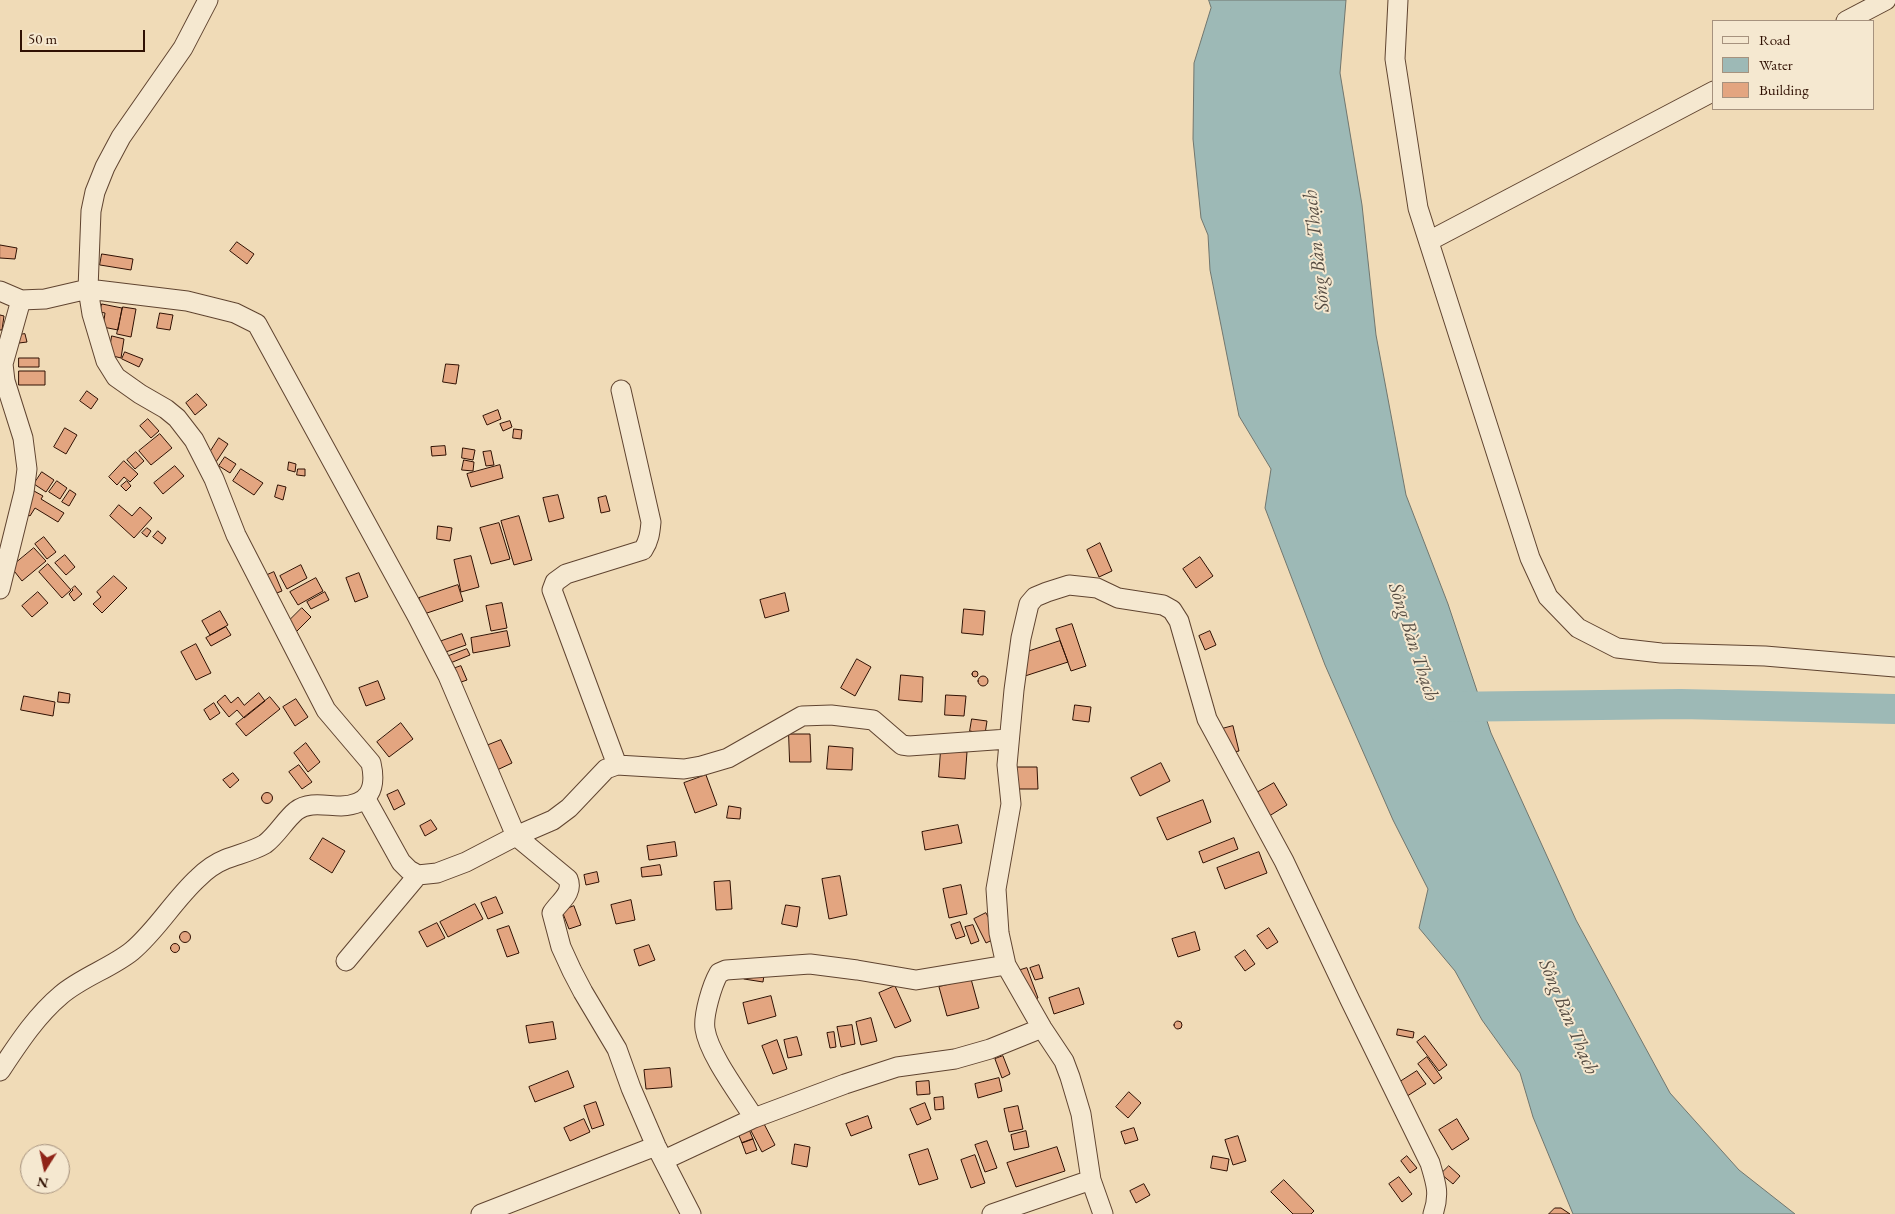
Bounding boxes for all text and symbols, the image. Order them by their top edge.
scale bar [22,20,148,52]
legend [1712,20,1875,110]
text: 50 m [28,29,57,48]
text: Road [1759,30,1790,49]
text: Water [1759,55,1793,74]
text: Building [1759,80,1809,99]
water label: Sông Bàn Thạch [1299,189,1335,313]
water label: Sông Bàn Thạch [1383,580,1443,704]
water label: Sông Bàn Thạch [1533,956,1603,1078]
north arrow [20,1144,70,1194]
text: N [35,1173,50,1193]

